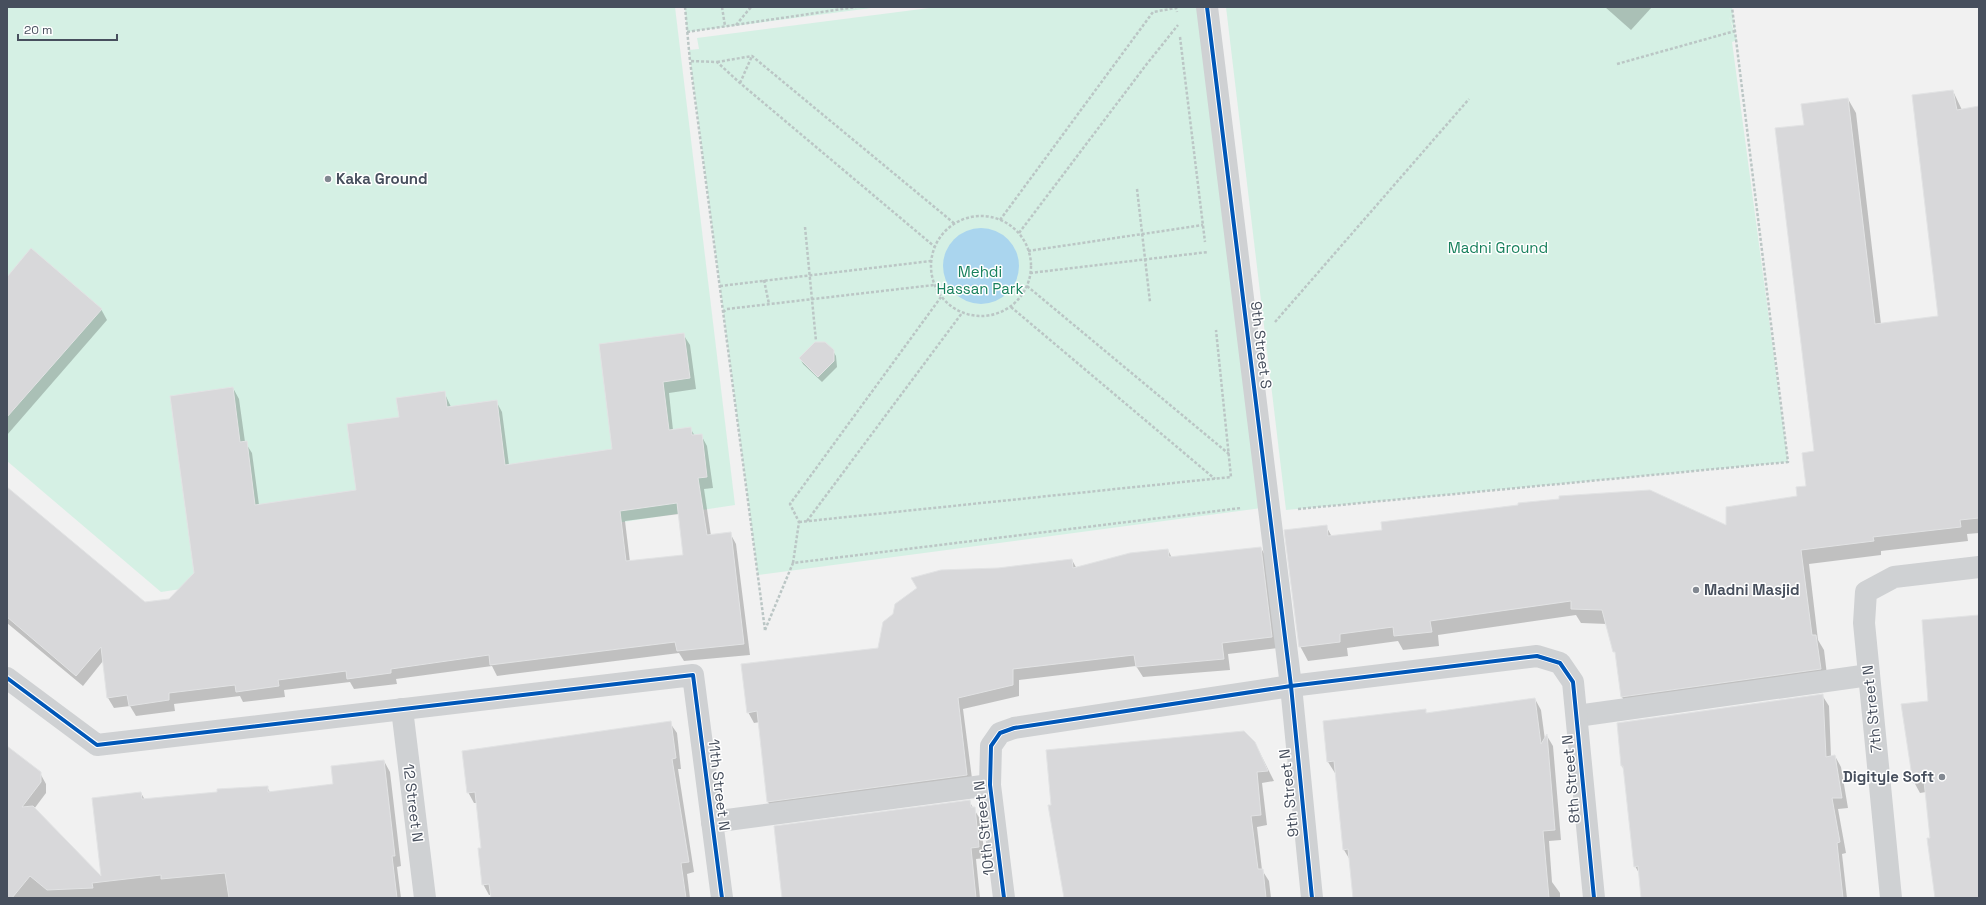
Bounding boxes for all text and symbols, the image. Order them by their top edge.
scale bar [18,16,117,42]
text: 20 m [24,22,52,38]
place label: Kaka Ground [336,169,428,188]
marker: Kaka Ground [323,174,333,184]
park label: Madni Ground [1448,238,1548,257]
park label: Mehdi Hassan Park [936,262,1024,298]
street label: 9th Street S [1247,300,1276,390]
place label: Madni Masjid [1704,580,1800,599]
marker: Madni Masjid [1691,585,1701,595]
street label: 7th Street N [1857,664,1886,754]
street label: 8th Street N [1557,734,1584,824]
street label: 11th Street N [704,738,735,832]
street label: 9th Street N [1274,748,1303,838]
street label: 12 Street N [399,763,428,843]
place label: Digityle Soft [1843,767,1934,786]
marker: Digityle Soft [1937,772,1947,782]
street label: 10th Street N [969,780,998,877]

